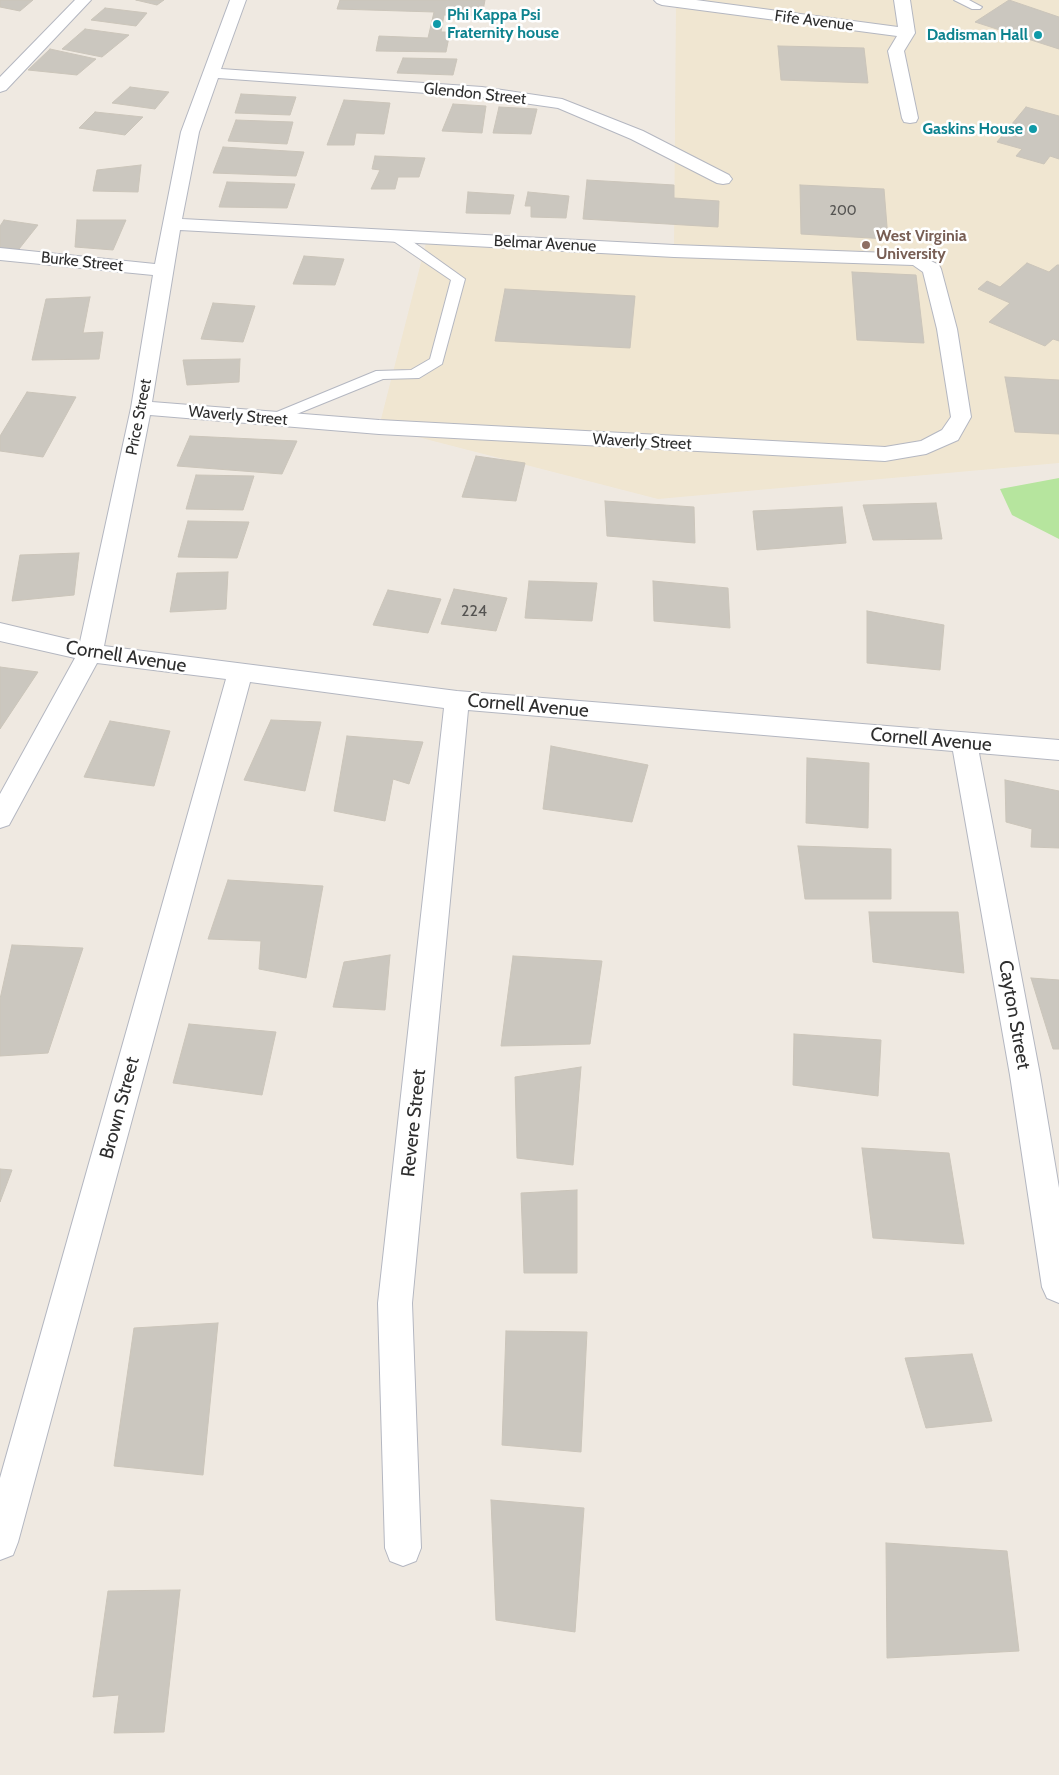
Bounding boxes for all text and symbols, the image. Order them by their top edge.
place label: Phi Kappa Psi Fraternity house [447,5,559,43]
street label: Fife Avenue [773,7,855,35]
marker: Phi Kappa Psi Fraternity house [431,18,443,30]
place label: Dadisman Hall [927,25,1028,45]
marker: Dadisman Hall [1032,29,1044,41]
street label: Glendon Street [423,79,527,109]
place label: Gaskins House [922,119,1023,139]
marker: Gaskins House [1027,123,1039,135]
house number: 200 [830,203,856,219]
place label: West Virginia University [876,226,967,264]
street label: Belmar Avenue [493,232,597,256]
marker: West Virginia University [860,239,872,251]
street label: Burke Street [40,248,124,276]
street label: Price Street [122,377,156,457]
street label: Waverly Street [188,402,288,430]
street label: Waverly Street [592,430,692,454]
house number: 224 [461,601,487,621]
street label: Cornell Avenue [64,636,188,678]
street label: Cornell Avenue [466,689,590,723]
street label: Cornell Avenue [869,723,993,757]
street label: Cayton Street [993,959,1035,1071]
street label: Brown Street [95,1054,145,1162]
street label: Revere Street [397,1068,431,1178]

